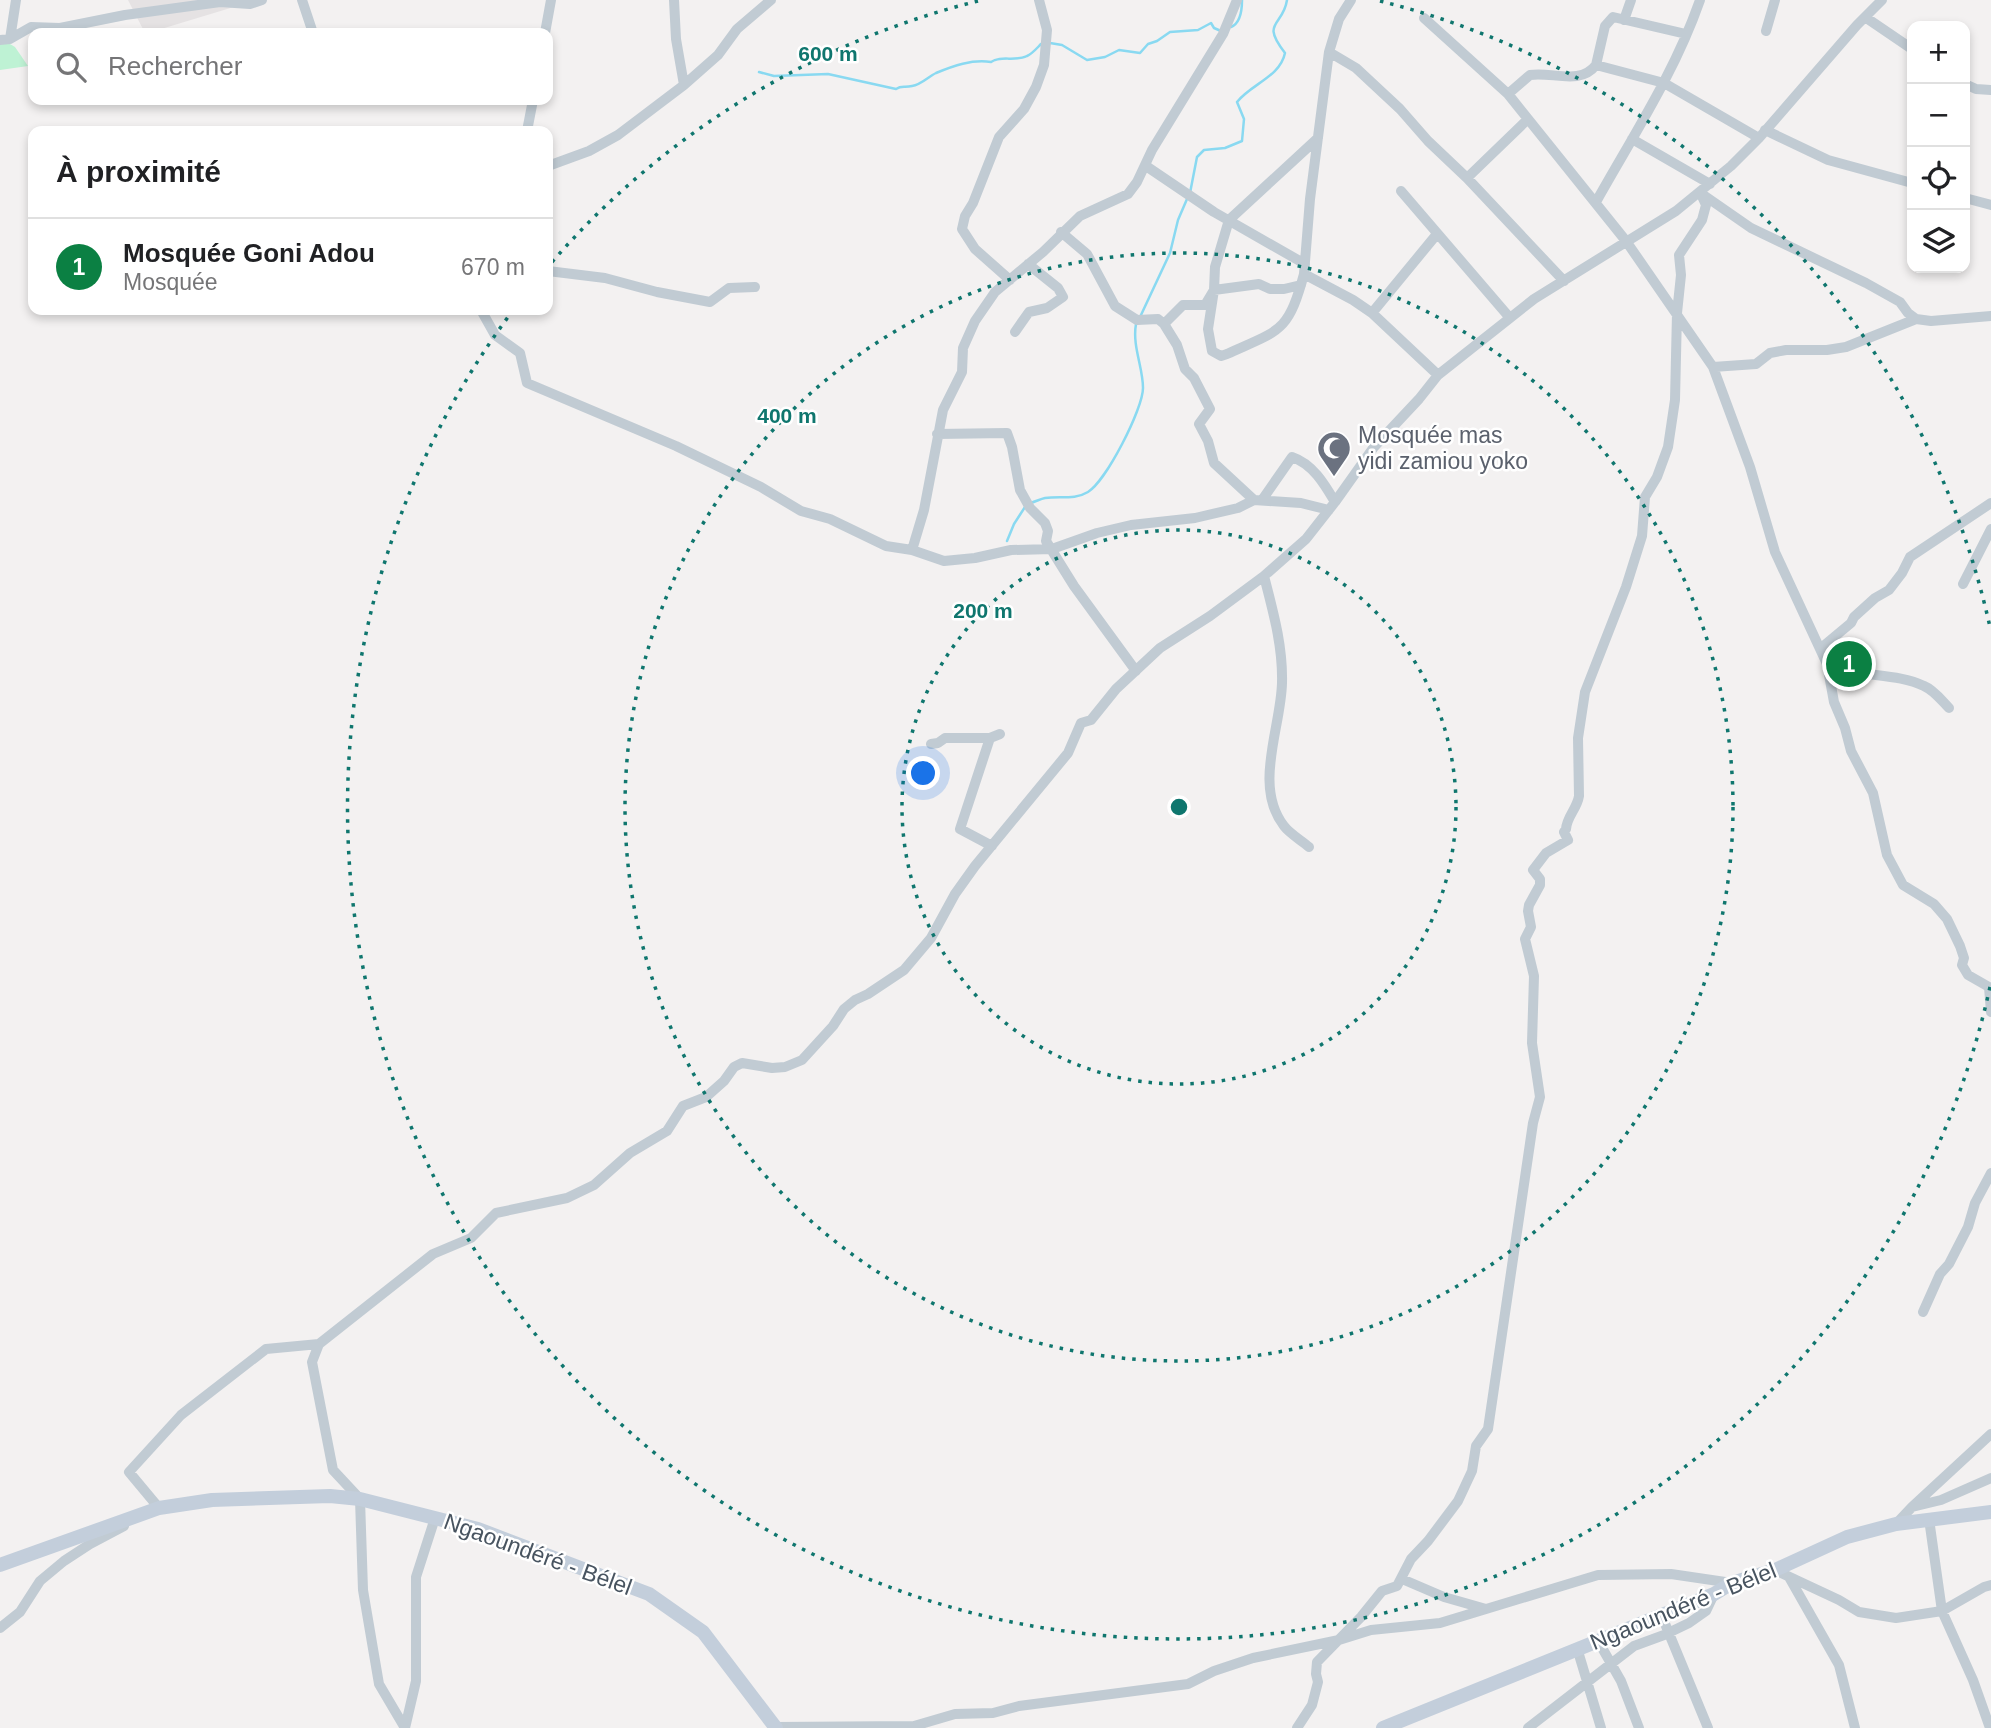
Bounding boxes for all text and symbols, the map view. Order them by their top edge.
map controls [1907,21,1970,273]
button: + [1907,21,1970,84]
search box [28,28,553,105]
text: 600 m [798,42,858,65]
icon: search [52,48,90,86]
text: Rechercher [108,51,242,81]
button: − [1907,84,1970,147]
button: locate [1907,147,1970,210]
text: À proximité [56,155,221,188]
button: layers [1907,210,1970,273]
text: Mosquée Goni Adou [123,238,375,268]
text: 1 [73,254,85,280]
text: 670 m [461,254,525,280]
text: Mosquée [123,269,218,295]
text: 400 m [757,404,817,427]
place label: Mosquée mas yidi zamiou yoko [1358,422,1528,474]
mosque icon: Mosquée mas yidi zamiou yoko [1315,429,1353,478]
text: 200 m [953,599,1013,622]
pin: 1 [1826,638,1872,690]
your location [906,756,940,790]
centre of rings [1167,795,1191,819]
street label: Ngaoundéré - Bélel [440,1508,636,1600]
street label: Ngaoundéré - Bélel [1586,1557,1780,1655]

